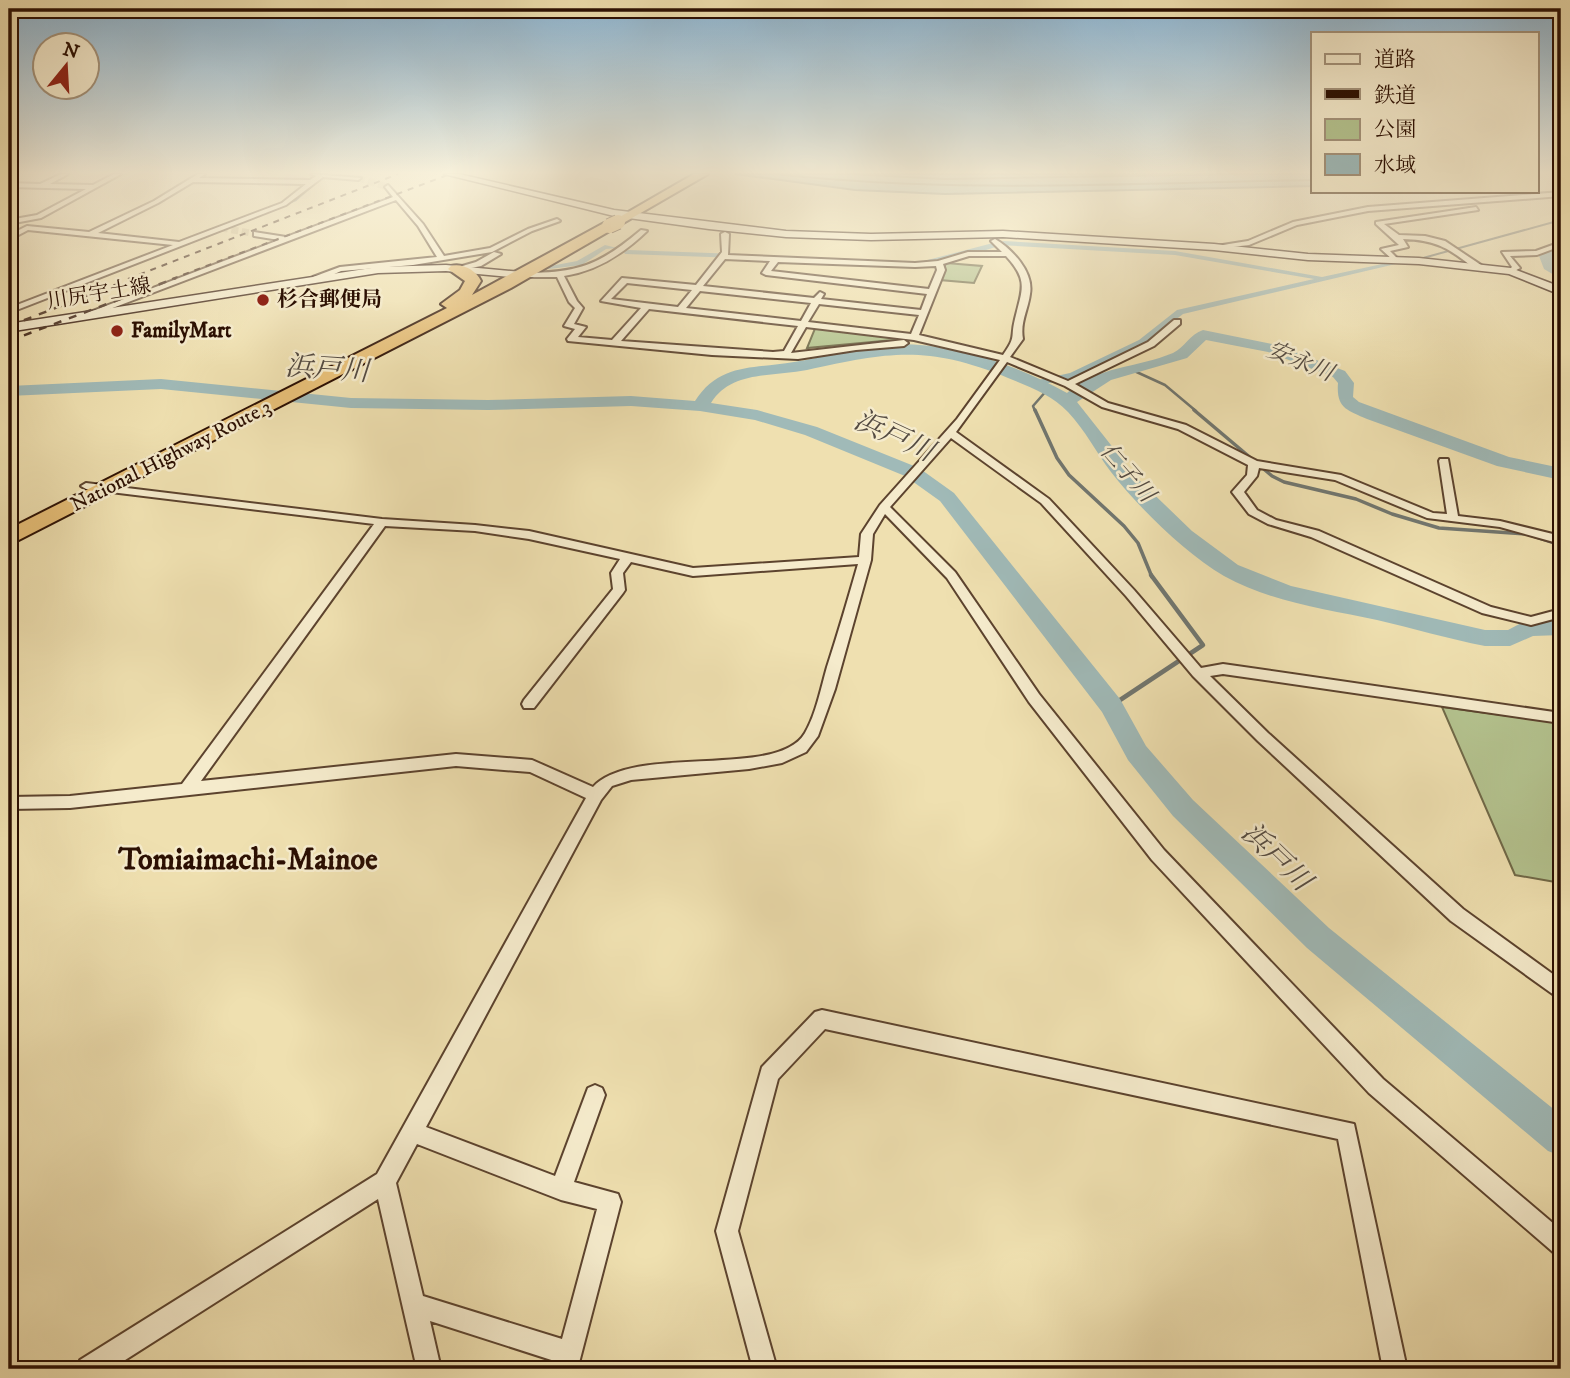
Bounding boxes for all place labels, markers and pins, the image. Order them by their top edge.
place label: 杉合郵便局 [277,287,382,313]
marker: 杉合郵便局 [255,292,271,308]
place label: FamilyMart [131,318,232,344]
marker: FamilyMart [109,323,125,339]

